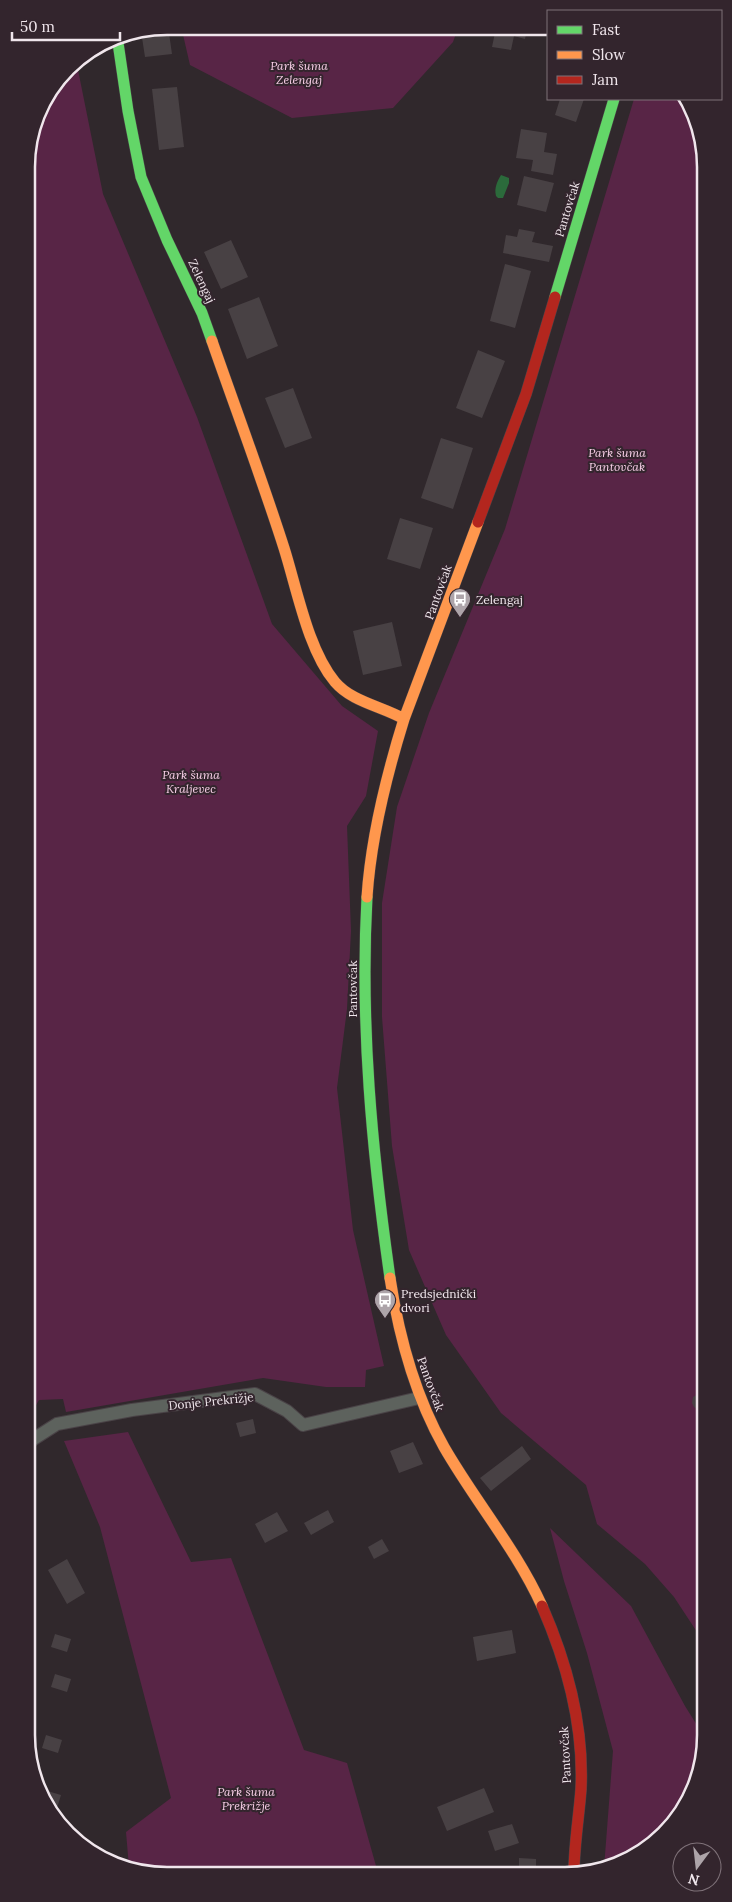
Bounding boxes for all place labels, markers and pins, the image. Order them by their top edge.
bus stop icon: Zelengaj [448,587,472,618]
place label: Zelengaj [476,592,523,607]
place label: Predsjednički dvori [401,1286,476,1315]
bus stop icon: Predsjednički dvori [373,1288,397,1319]

